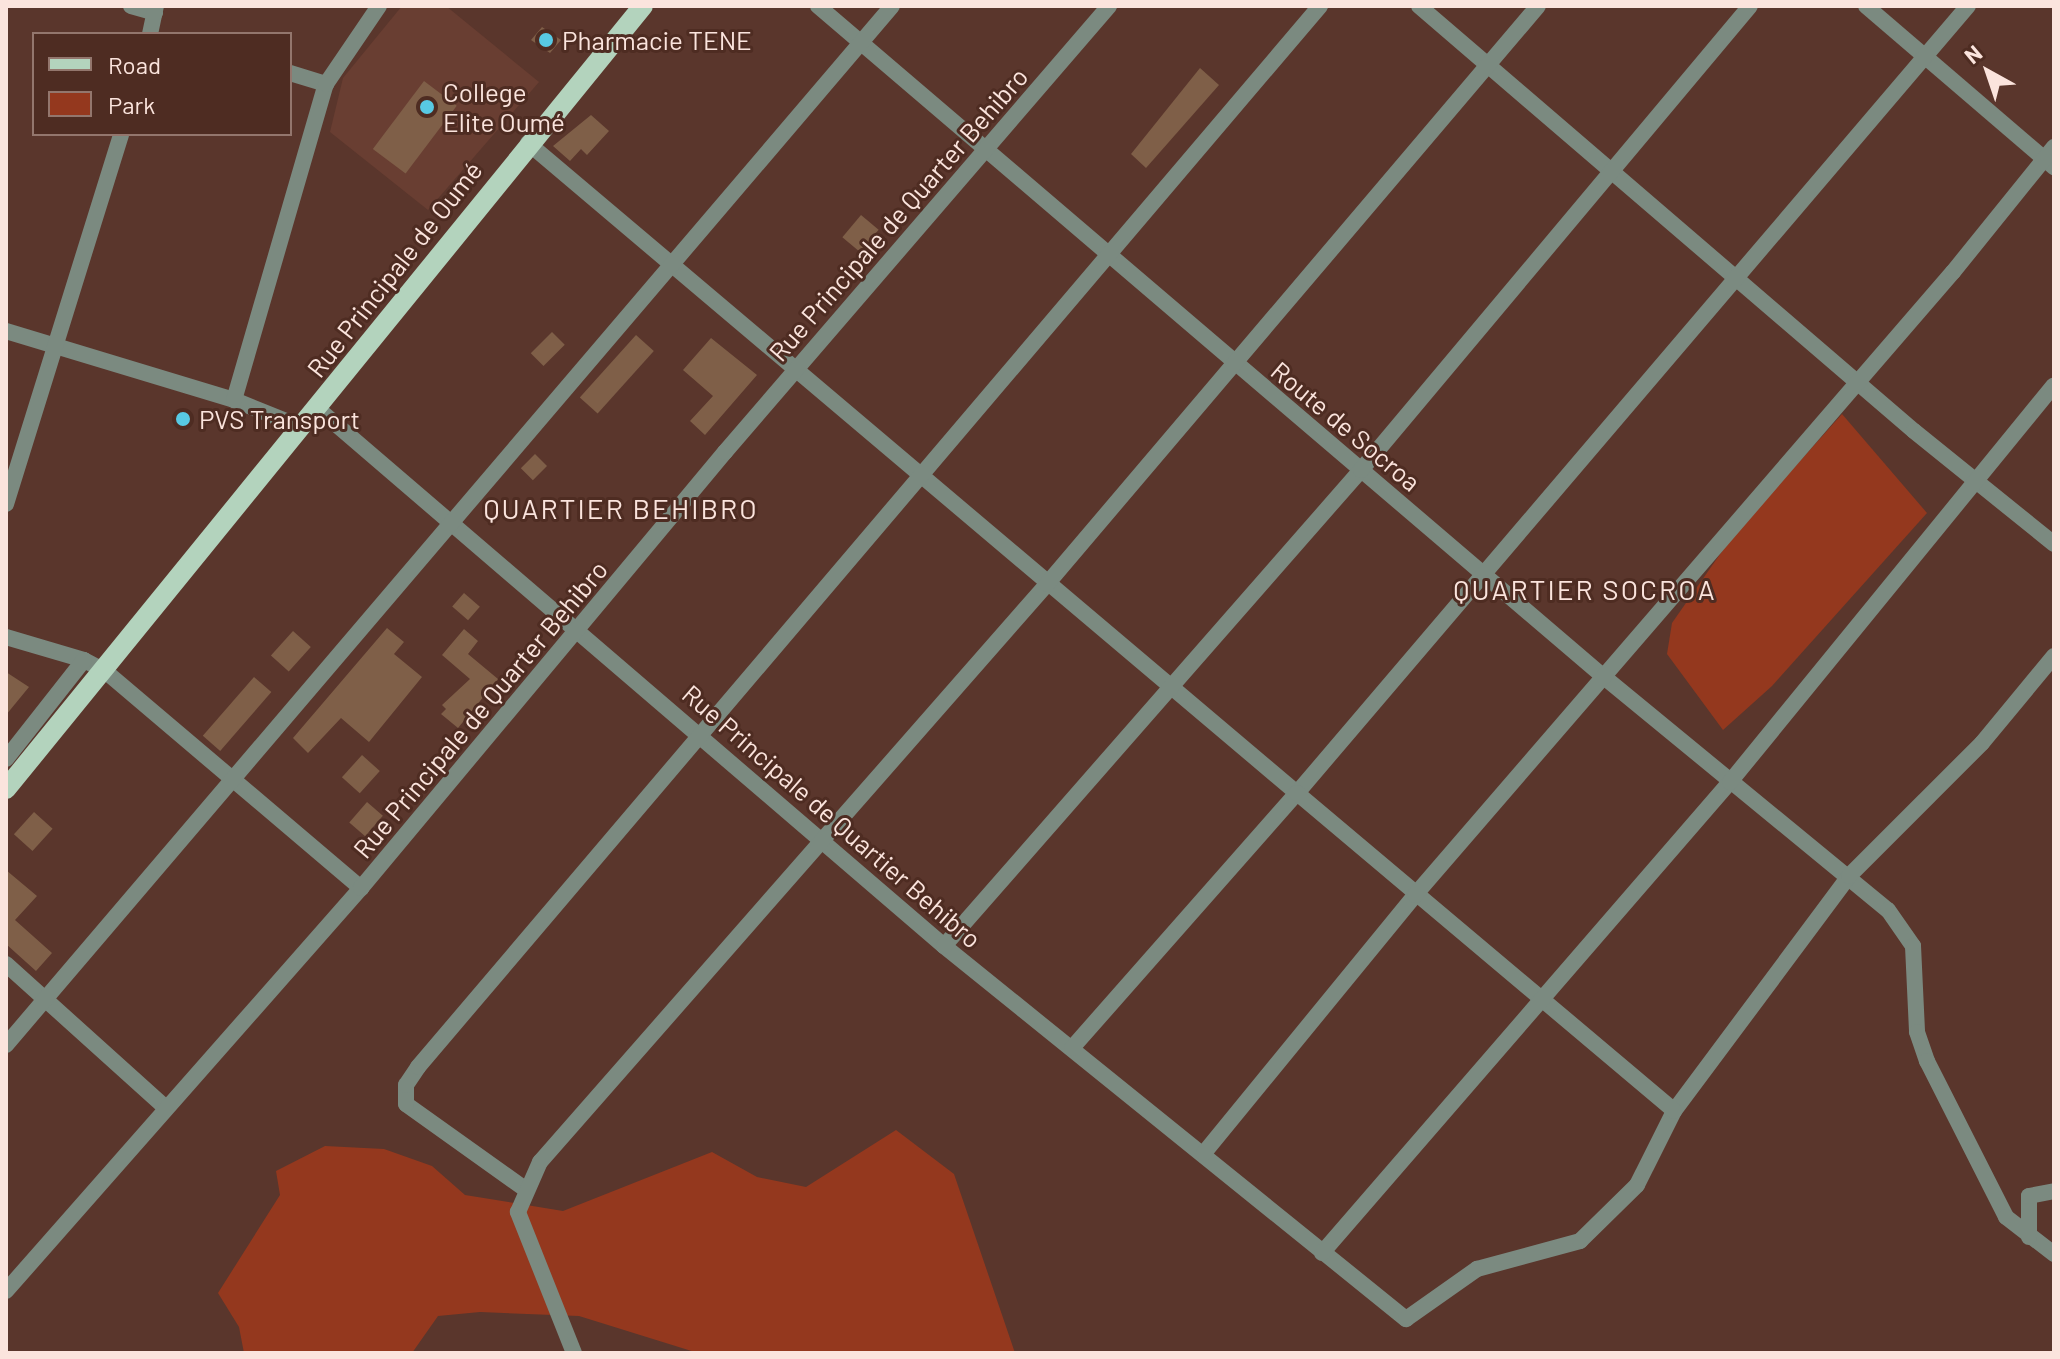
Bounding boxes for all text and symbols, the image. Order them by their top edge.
place label: Pharmacie TENE [562,24,752,56]
marker: Pharmacie TENE [537,31,555,49]
legend [32,32,292,136]
north arrow [1948,32,2028,112]
text: N [1959,39,1987,68]
text: Road [108,50,161,79]
street label: Rue Principale de Quarter Behibro [762,61,1034,367]
place label: College Elite Oumé [443,76,565,138]
text: Park [108,90,155,119]
marker: College Elite Oumé [418,98,436,116]
street label: Rue Principale de Oumé [300,155,488,383]
street label: Route de Socroa [1265,355,1427,497]
place label: PVS Transport [199,403,360,435]
marker: PVS Transport [174,410,192,428]
district label: QUARTIER BEHIBRO [483,491,759,525]
street label: Rue Principale de Quarter Behibro [346,554,614,864]
district label: QUARTIER SOCROA [1453,572,1717,606]
street label: Rue Principale de Quartier Behibro [676,678,988,954]

